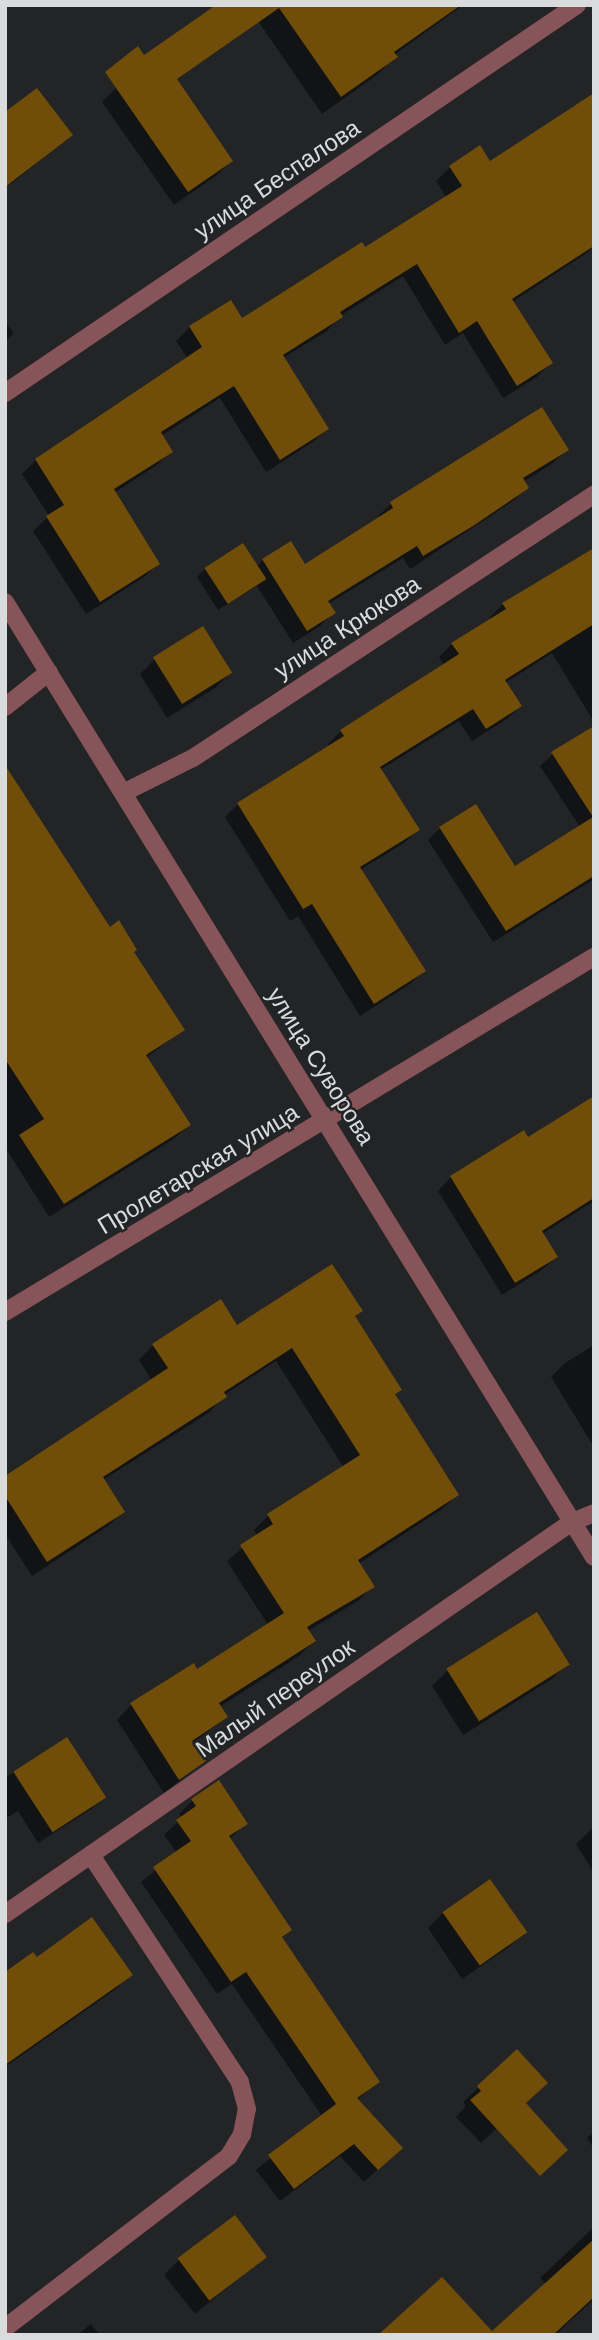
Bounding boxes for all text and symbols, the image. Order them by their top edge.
street label: улица Беспалова [189,113,365,245]
street label: улица Крюкова [269,569,425,685]
street label: улица Суворова [261,982,381,1150]
street label: Пролетарская улица [92,1098,304,1240]
street label: Малый переулок [190,1632,360,1764]

